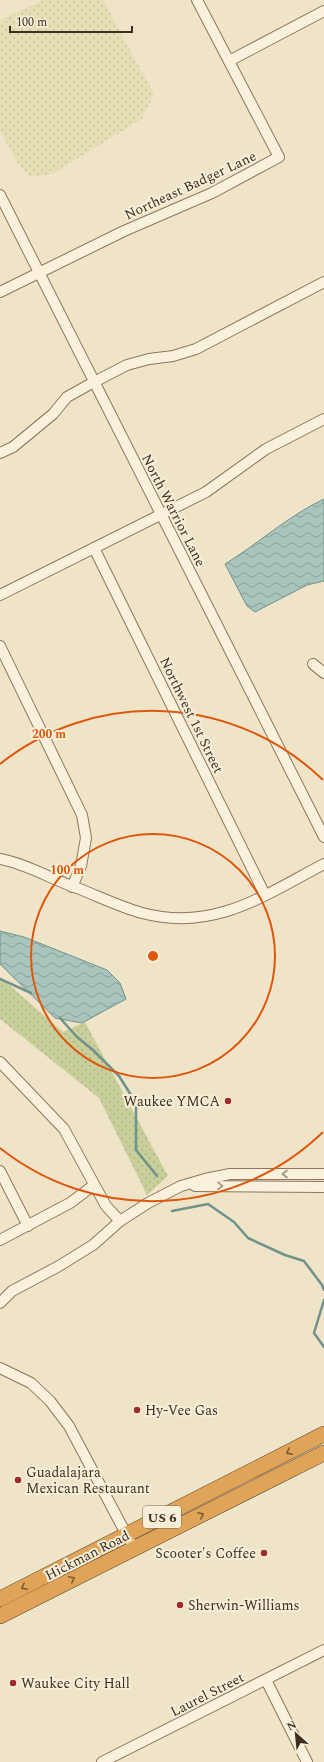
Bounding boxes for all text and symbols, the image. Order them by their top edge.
scale bar [10,8,132,34]
text: 100 m [16,13,47,32]
street label: Northeast Badger Lane [121,146,260,225]
street label: North Warrior Lane [136,450,211,570]
street label: Northwest 1st Street [154,654,229,777]
text: 200 m [32,725,66,744]
text: 100 m [50,861,84,880]
centre of rings [146,949,160,963]
place label: Waukee YMCA [123,1091,220,1112]
marker: Waukee YMCA [223,1096,233,1106]
one-way arrow [282,1170,288,1178]
one-way arrow [217,1182,223,1190]
place label: Hy-Vee Gas [145,1400,218,1421]
marker: Hy-Vee Gas [132,1405,142,1415]
one-way arrow [286,1447,294,1455]
place label: Guadalajara Mexican Restaurant [26,1462,150,1499]
marker: Guadalajara Mexican Restaurant [13,1475,23,1485]
road number: US 6 [143,1506,181,1528]
one-way arrow [197,1512,204,1520]
street label: Hickman Road [41,1525,133,1586]
place label: Scooter's Coffee [155,1543,256,1564]
marker: Scooter's Coffee [259,1548,269,1558]
one-way arrow [68,1577,76,1584]
one-way arrow [20,1582,28,1590]
place label: Sherwin-Williams [188,1595,299,1616]
marker: Sherwin-Williams [175,1600,185,1610]
street label: Laurel Street [167,1667,248,1722]
place label: Waukee City Hall [21,1673,130,1694]
marker: Waukee City Hall [8,1678,18,1688]
north arrow [276,1714,316,1754]
text: N [284,1716,300,1735]

